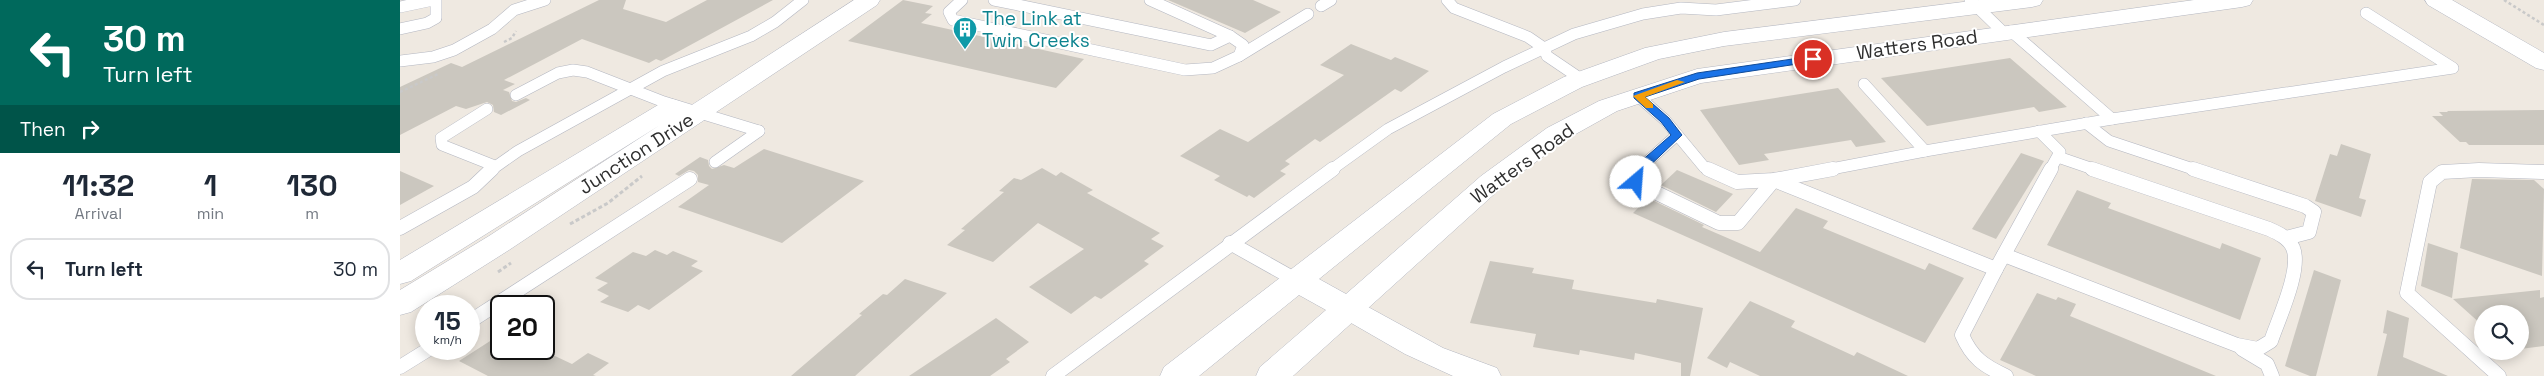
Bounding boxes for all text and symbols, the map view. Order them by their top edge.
place label: The Link at Twin Creeks [982,6,1090,53]
building icon: The Link at Twin Creeks [952,16,978,50]
text: 30 m [103,17,186,61]
icon: left [20,20,85,85]
street label: Watters Road [1855,24,1979,65]
pin [1792,38,1834,80]
icon: arrive [1799,45,1827,73]
text: Turn left [103,60,193,88]
street label: Junction Drive [574,107,699,200]
icon: right [76,115,104,143]
text: Then [20,117,66,142]
street label: Watters Road [1466,117,1579,209]
position arrow [1609,155,1661,207]
text: 11:32 [62,166,134,205]
text: 1 [204,166,217,205]
text: 130 [286,166,338,205]
text: Arrival [75,203,122,224]
text: min [197,203,224,224]
text: m [305,203,319,224]
icon: left [22,255,50,283]
text: Turn left [65,257,143,282]
text: 30 m [333,257,378,282]
speed limit sign: 20 [490,295,555,360]
text: 15 [434,305,461,337]
map controls [2474,305,2529,360]
button: search [2474,305,2529,360]
text: km/h [433,332,462,348]

